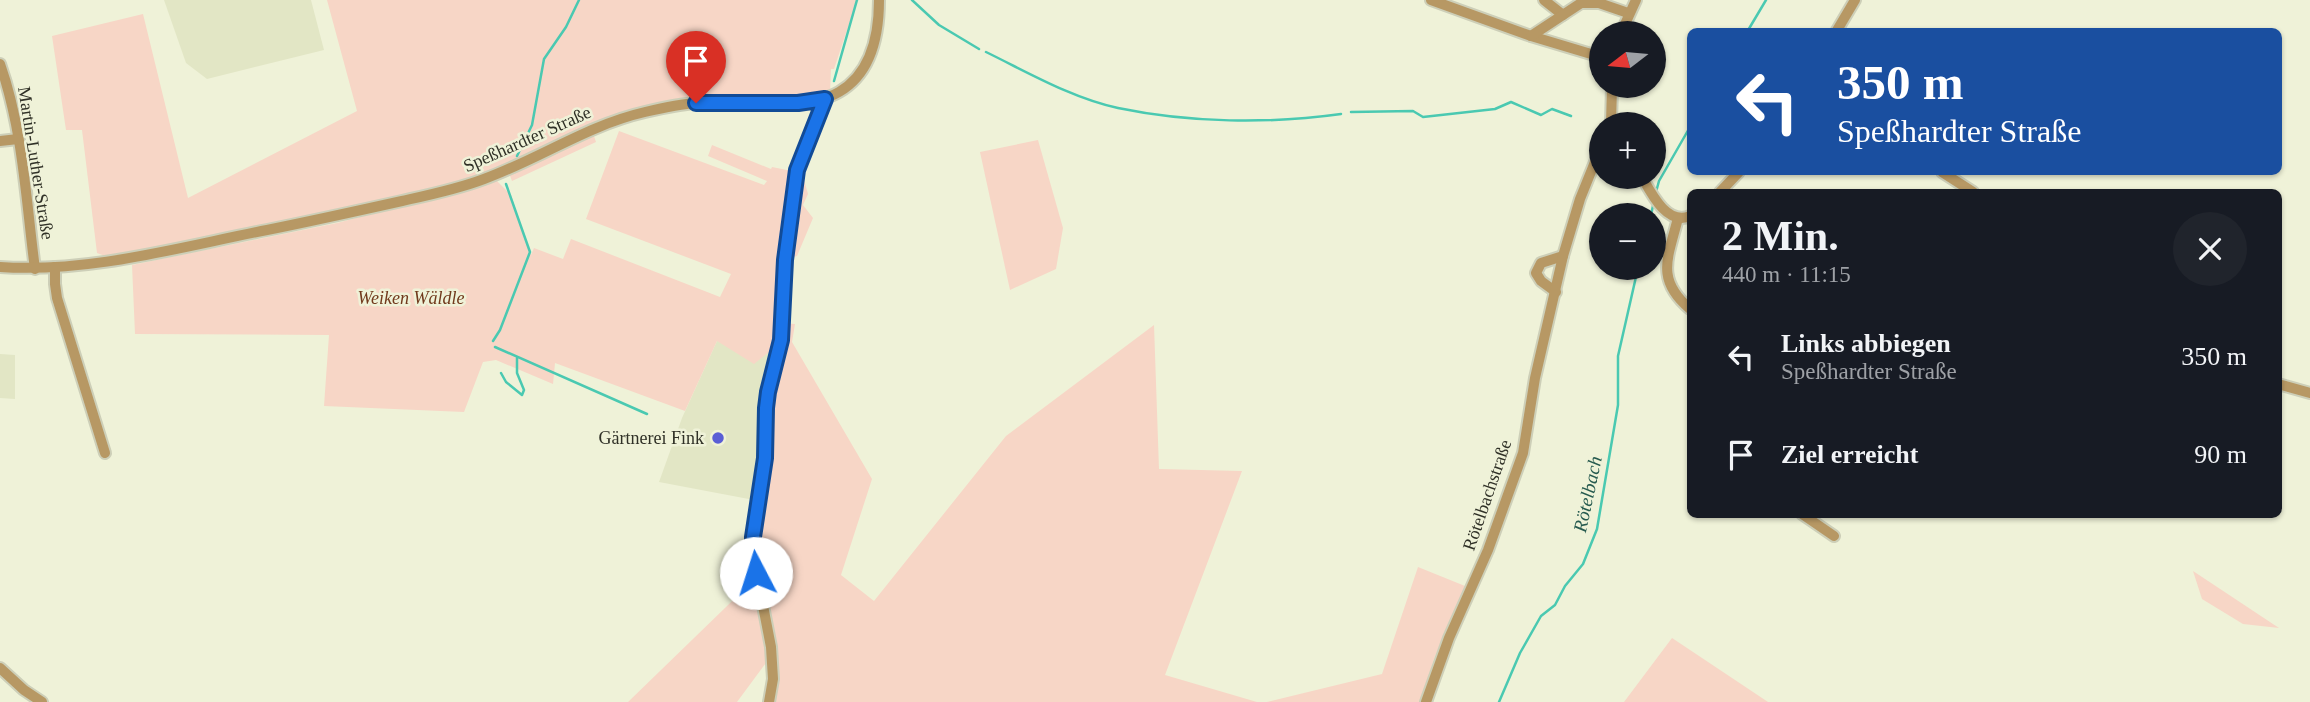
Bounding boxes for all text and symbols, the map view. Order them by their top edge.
north arrow [1589,21,1666,98]
map controls [1589,21,1666,280]
pin [666,31,726,103]
icon: arrive [677,42,715,80]
text: 350 m [1837,55,1964,110]
icon: left [1722,56,1813,147]
street label: Martin-Luther-Straße [14,85,58,241]
street label: Speßhardter Straße [460,102,594,176]
button: + [1589,112,1666,189]
text: Speßhardter Straße [1837,113,2081,149]
button: − [1589,203,1666,280]
button: close [2173,212,2247,286]
text: 2 Min. [1722,213,1839,259]
text: 440 m · 11:15 [1722,262,1851,287]
park label: Weiken Wäldle [358,288,464,308]
text: Links abbiegen [1781,329,1951,358]
icon: left [1722,338,1760,376]
text: 350 m [2181,342,2247,371]
text: Speßhardter Straße [1781,359,1957,384]
place label: Gärtnerei Fink [599,428,704,448]
marker: Gärtnerei Fink [710,430,726,446]
icon: arrive [1722,436,1760,474]
street label: Rötelbachstraße [1459,437,1515,553]
text: Ziel erreicht [1781,440,1918,469]
text: 90 m [2194,440,2247,469]
water label: Rötelbach [1569,454,1606,535]
position arrow [719,536,793,610]

